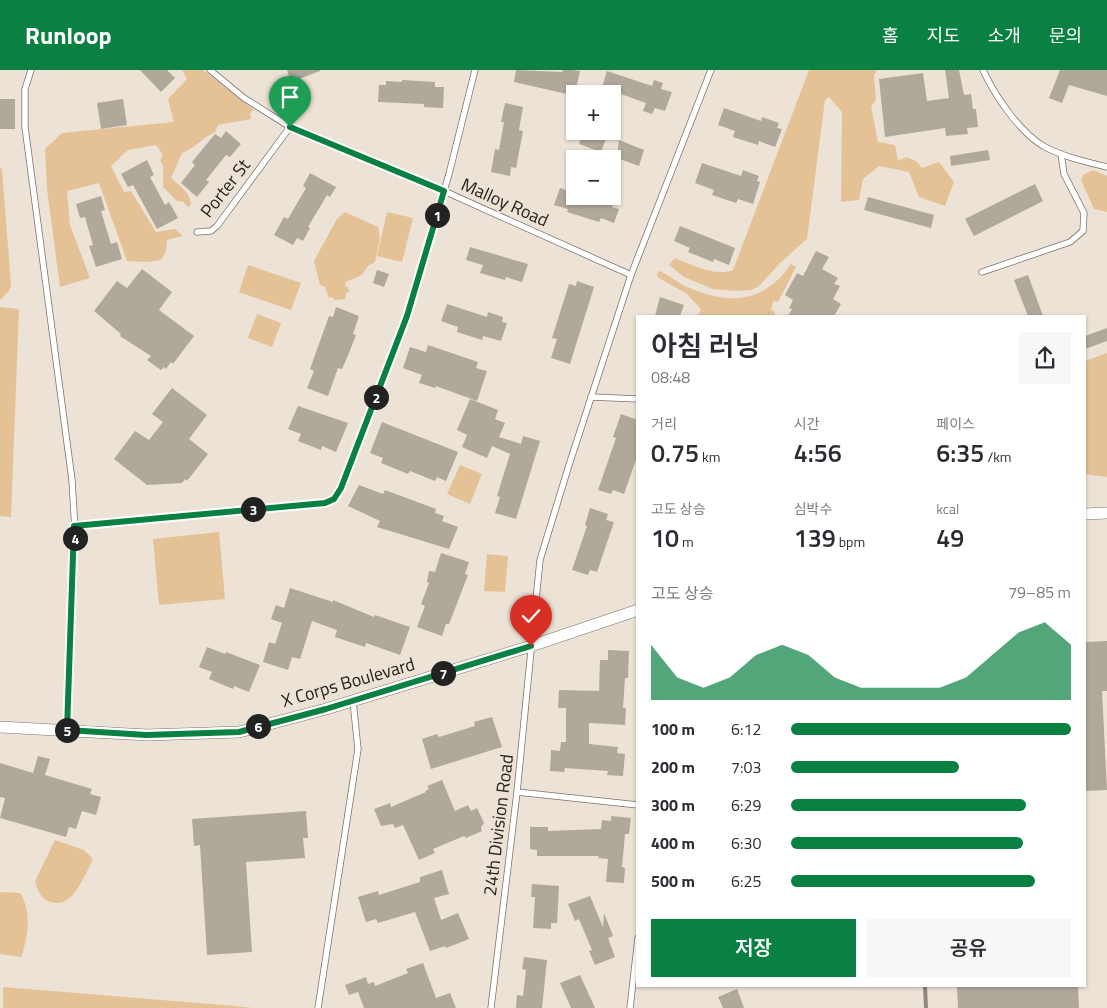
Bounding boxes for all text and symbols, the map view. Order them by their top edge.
text: Runloop [25,17,112,53]
text: 홈 [882,22,899,49]
text: 지도 [927,22,960,49]
text: 소개 [988,22,1021,49]
text: 문의 [1049,22,1082,49]
pin [269,76,311,127]
icon: arrive [276,83,304,111]
map controls [566,85,621,205]
button: + [566,85,621,140]
button: − [566,150,621,205]
street label: Porter St [193,152,257,223]
street label: Malloy Road [457,171,553,233]
pin: 1 [424,202,450,228]
text: 1 [434,205,441,226]
text: 아침 러닝 [651,324,760,367]
button: share [1019,332,1071,384]
text: 08:48 [651,365,690,389]
pin: 2 [364,384,388,410]
text: 2 [373,387,380,408]
text: 거리 [651,413,677,434]
text: 시간 [794,413,819,434]
text: 페이스 [936,413,975,434]
text: 0.75 [651,434,699,472]
text: 4:56 [794,434,842,472]
text: 6:35 [936,434,984,472]
text: km [699,446,720,467]
text: /km [984,446,1012,467]
pin: 3 [240,496,266,522]
text: 고도 상승 [651,498,706,519]
text: 심박수 [794,498,832,519]
text: kcal [936,498,959,519]
text: 3 [250,499,257,520]
text: 10 [651,519,679,557]
text: 139 [794,519,836,557]
text: 49 [936,519,964,557]
pin: 4 [62,526,88,550]
text: 4 [72,528,79,549]
text: m [679,531,694,552]
text: bpm [836,531,865,552]
text: 79–85 m [1008,580,1071,604]
text: 고도 상승 [651,581,713,605]
pin [510,595,552,646]
icon: check [517,602,545,630]
street label: X Corps Boulevard [278,650,418,714]
pin: 7 [430,660,456,686]
text: 7 [440,663,447,684]
pin: 6 [246,714,270,738]
text: 6 [255,716,262,737]
text: 100 m [651,717,695,741]
text: 6:12 [731,717,761,741]
pin: 5 [54,718,80,742]
text: 5 [64,720,71,741]
street label: 24th Division Road [476,753,520,897]
text: 200 m [651,755,695,779]
text: 7:03 [731,755,761,779]
text: 300 m [651,793,695,817]
text: 6:29 [731,793,761,817]
text: 400 m [651,831,695,855]
text: 6:30 [731,831,761,855]
text: 500 m [651,869,695,893]
text: 6:25 [731,869,761,893]
button: 저장 [651,919,856,977]
button: 공유 [866,919,1071,977]

